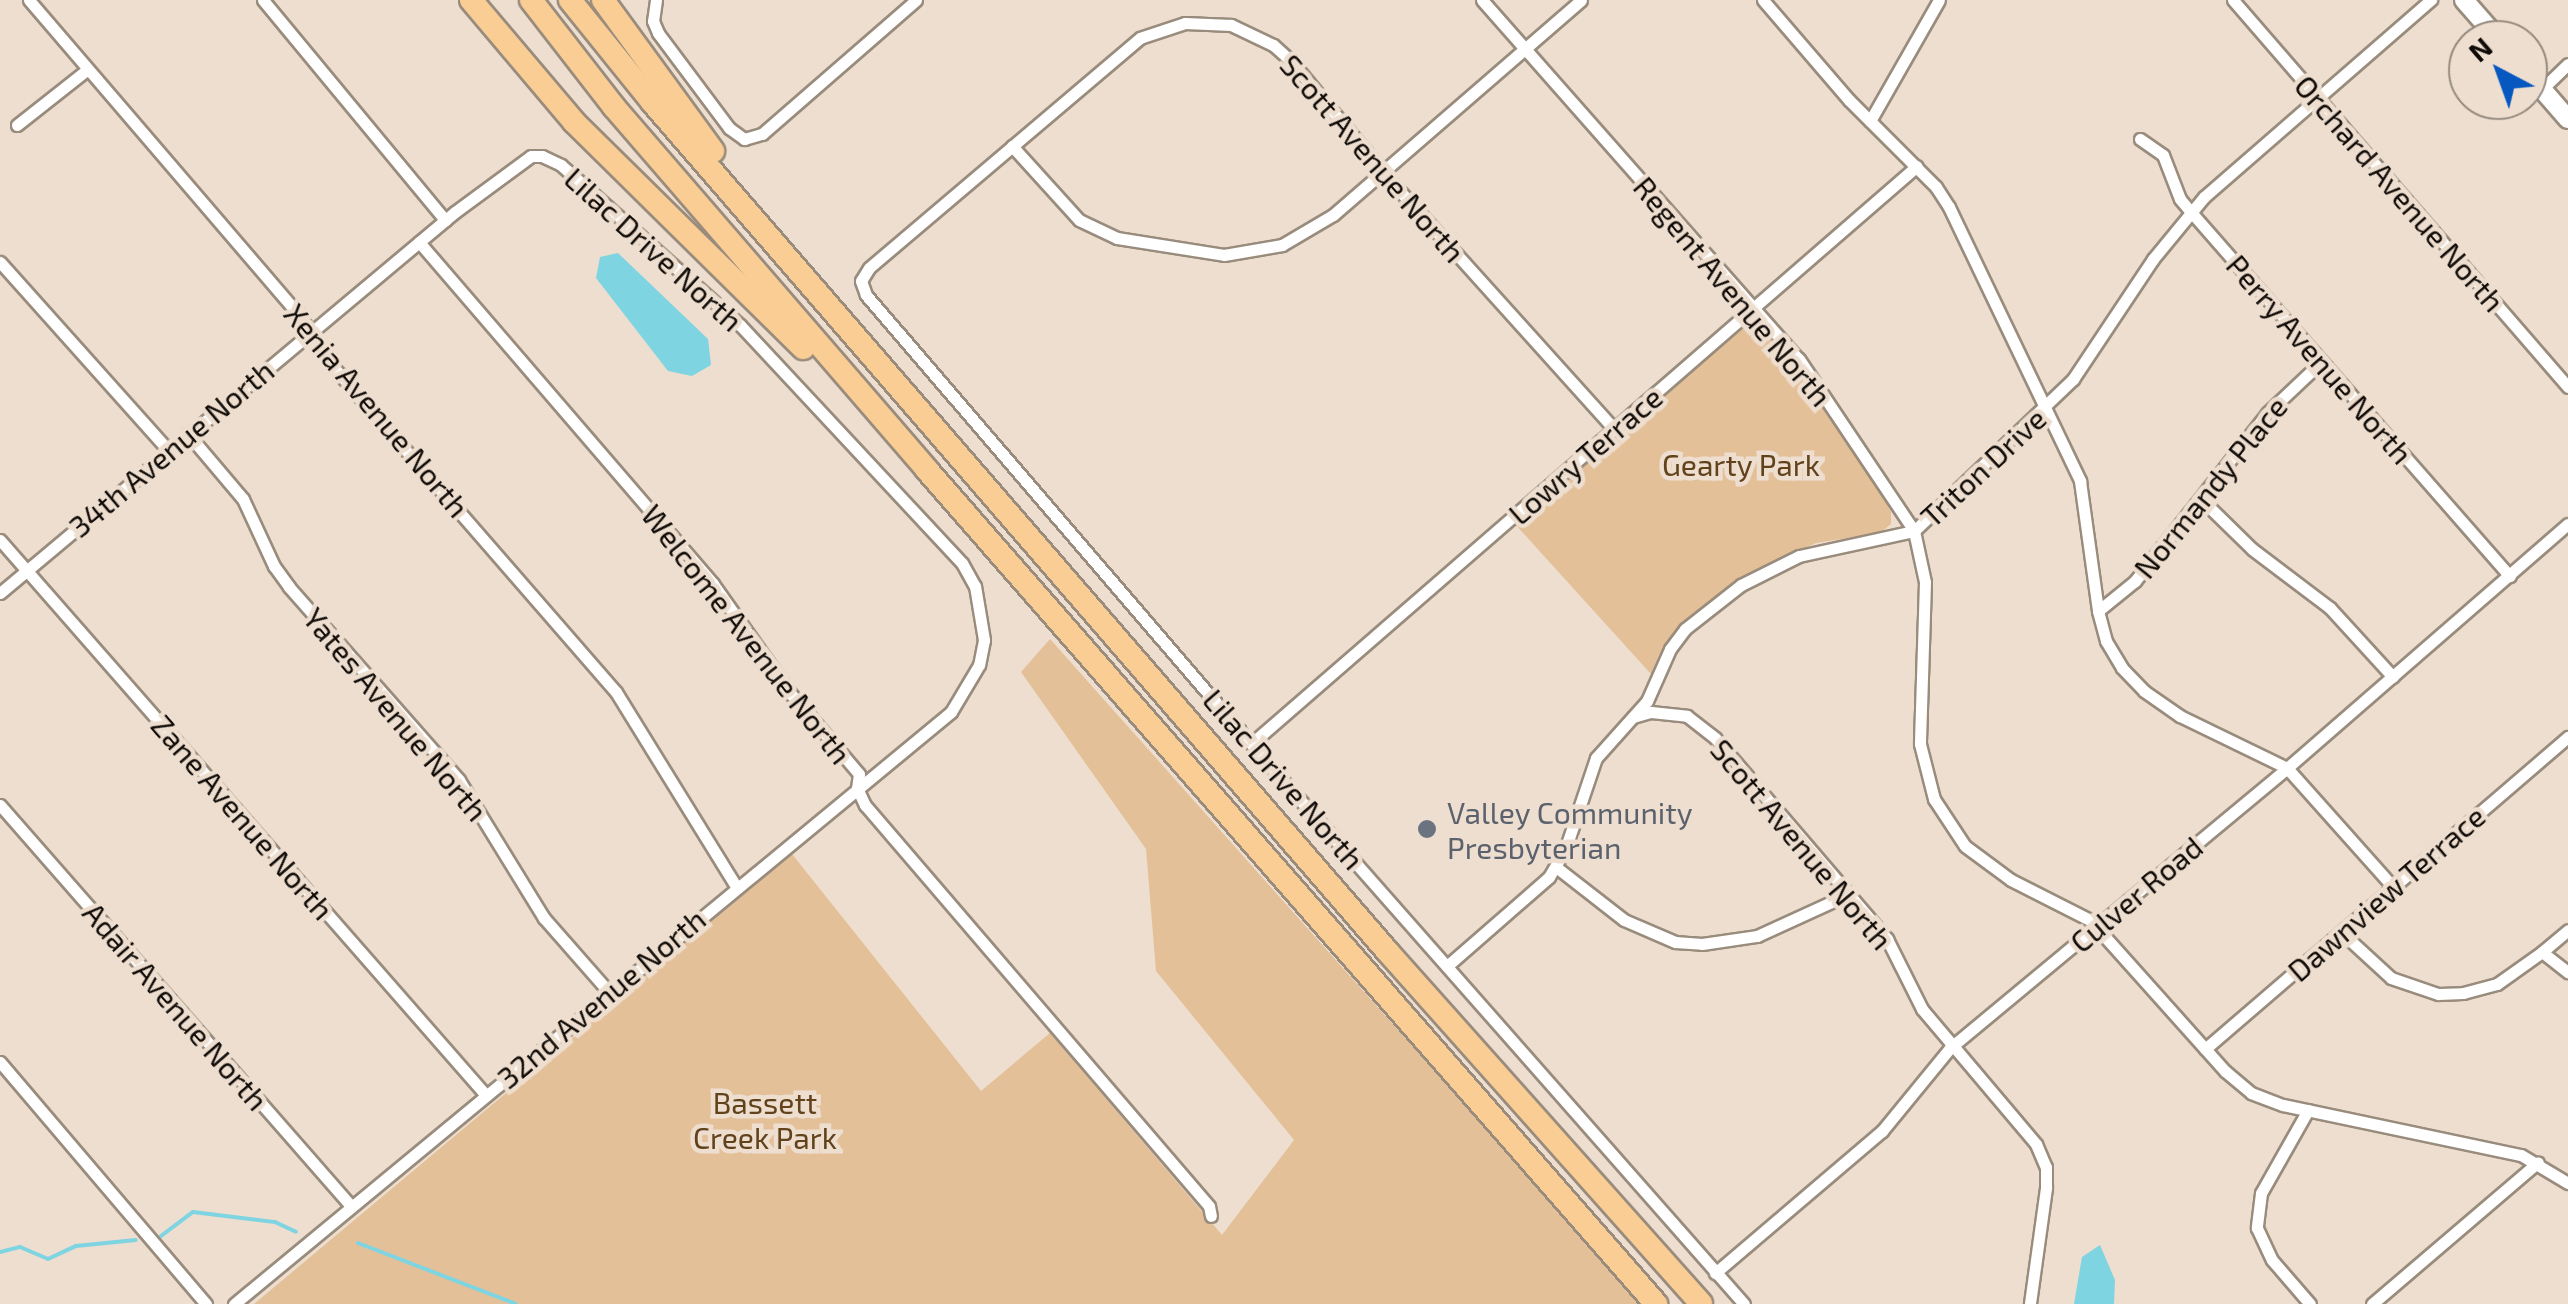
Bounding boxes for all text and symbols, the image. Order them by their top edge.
north arrow [2448,20,2548,120]
text: N [2461,29,2498,68]
street label: Scott Avenue North [1273,47,1473,269]
street label: Orchard Avenue North [2287,67,2513,319]
street label: Lilac Drive North [558,160,750,338]
street label: Regent Avenue North [1626,169,1840,413]
street label: Perry Avenue North [2219,247,2421,471]
street label: Xenia Avenue North [277,296,477,524]
street label: 34th Avenue North [61,352,281,544]
street label: Lowry Terrace [1500,378,1670,532]
street label: Normandy Place [2126,389,2294,585]
street label: Triton Drive [1913,400,2053,534]
park label: Gearty Park [1662,446,1820,482]
street label: Welcome Avenue North [634,497,860,771]
street label: Yates Avenue North [296,600,496,828]
street label: Lilac Drive North [1196,682,1372,876]
street label: Zane Avenue North [144,707,342,927]
street label: Scott Avenue North [1703,731,1901,957]
place label: Valley Community Presbyterian [1447,794,1693,864]
street label: Dawnview Terrace [2280,797,2492,989]
marker: Valley Community Presbyterian [1416,818,1438,840]
street label: Culver Road [2062,828,2210,960]
street label: Adair Avenue North [76,894,276,1118]
street label: 32nd Avenue North [489,900,713,1096]
park label: Bassett Creek Park [693,1084,837,1154]

